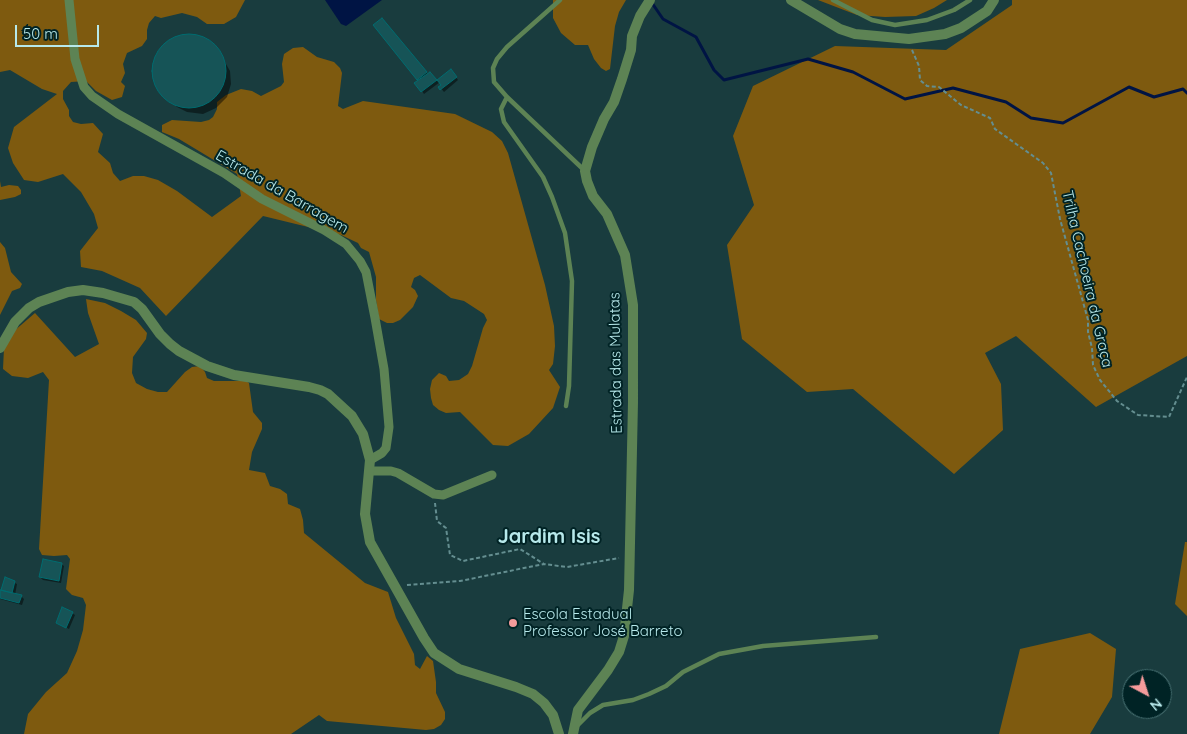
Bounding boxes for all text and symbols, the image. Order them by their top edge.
scale bar [18,15,101,47]
text: 50 m [23,24,58,43]
street label: Estrada da Barragem [212,147,352,237]
street label: Trilha Cachoeira da Graça [1058,189,1116,369]
street label: Estrada das Mulatas [606,292,626,434]
district label: Jardim Isis [498,525,600,549]
place label: Escola Estadual Professor José Barreto [523,605,683,640]
marker: Escola Estadual Professor José Barreto [507,617,519,629]
north arrow [1122,669,1172,719]
text: N [1146,695,1166,715]

